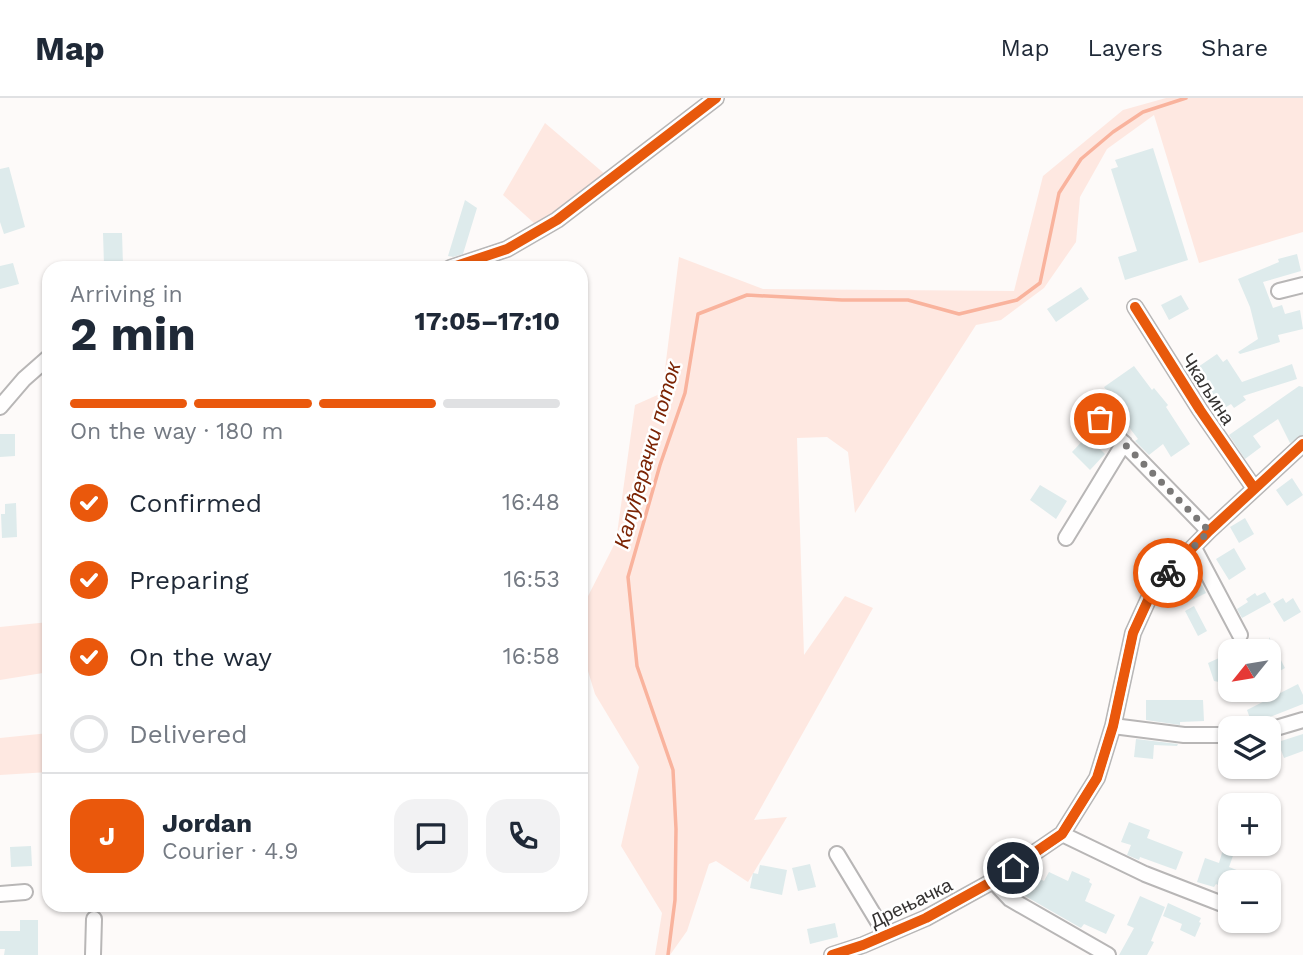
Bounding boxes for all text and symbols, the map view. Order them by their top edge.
text: Map [35,29,105,68]
text: Map [1001,34,1049,62]
text: Layers [1087,34,1163,62]
text: Share [1201,34,1268,62]
text: Arriving in [70,281,183,308]
text: 17:05–17:10 [415,306,560,336]
text: 2 min [70,307,196,361]
street label: Чкаљина [1176,349,1240,430]
water label: Калуђерачки поток [608,358,686,551]
pin [1070,389,1130,449]
icon: bag [1081,400,1119,438]
text: On the way · 180 m [70,418,283,445]
icon: check [70,484,108,522]
text: Confirmed [129,488,262,518]
text: 16:48 [502,489,560,516]
courier [1133,538,1203,608]
icon: bike [1149,554,1187,592]
icon: check [70,561,108,599]
text: Preparing [129,565,249,595]
text: 16:53 [503,566,560,593]
icon: check [70,638,108,676]
north arrow [1218,639,1281,702]
map controls [1218,639,1281,933]
text: On the way [129,642,272,672]
text: 16:58 [503,643,560,670]
button: layers [1218,716,1281,779]
text: Delivered [129,719,248,749]
button: + [1218,793,1281,856]
button: chat [394,799,468,873]
button: phone [486,799,560,873]
text: Jordan [162,808,252,838]
text: J [99,821,115,851]
text: Courier · 4.9 [162,838,298,865]
pin [983,838,1043,898]
icon: home [994,849,1032,887]
button: − [1218,870,1281,933]
street label: Дрењачка [866,873,956,933]

